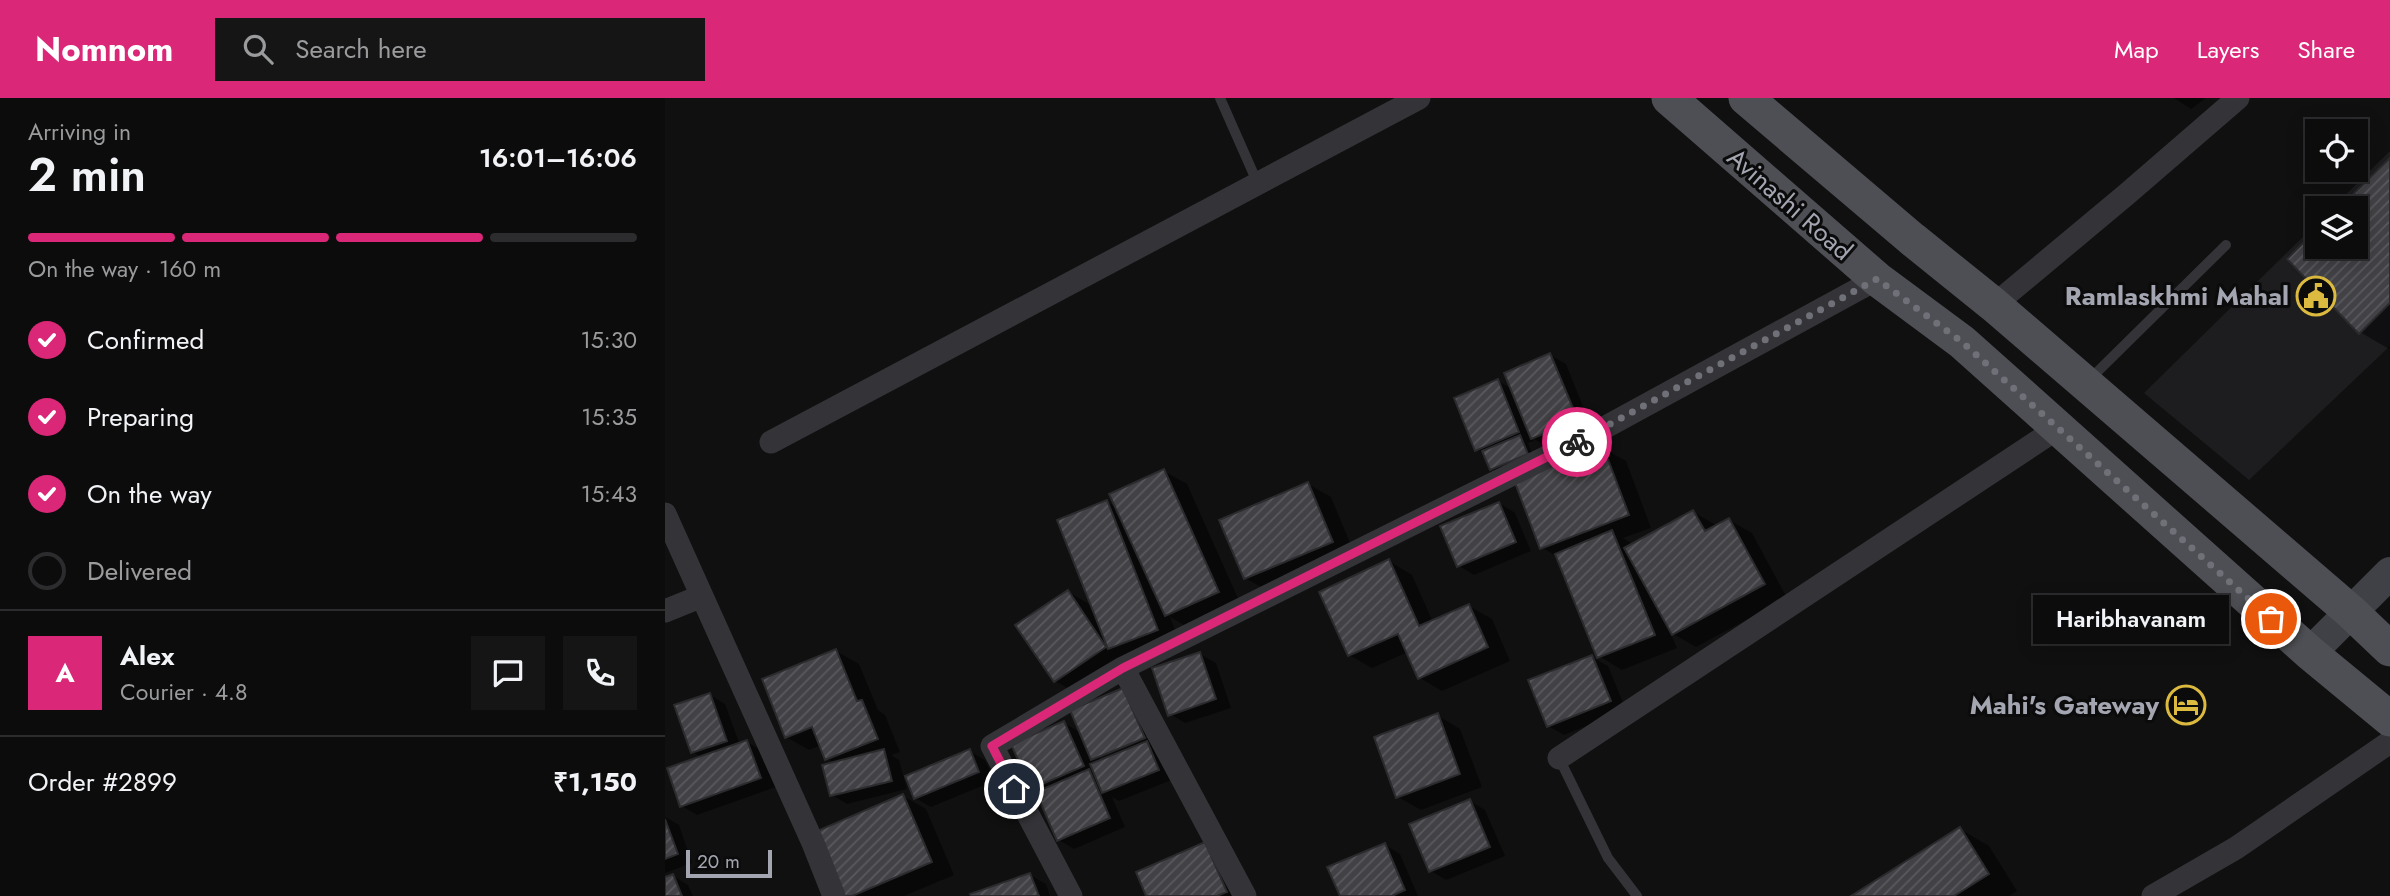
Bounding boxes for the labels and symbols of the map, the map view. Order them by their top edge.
street label: Avinashi Road [1719,139,1861,269]
public building icon: Ramlaskhmi Mahal [2295,275,2337,317]
place label: Ramlaskhmi Mahal [2065,277,2289,315]
courier [1542,407,1612,477]
pin [2241,589,2301,649]
callout: Haribhavanam [2033,594,2229,644]
hotel icon: Mahi's Gateway [2165,684,2207,726]
place label: Mahi's Gateway [1970,686,2159,724]
pin [984,759,1044,819]
scale bar [686,847,772,879]

